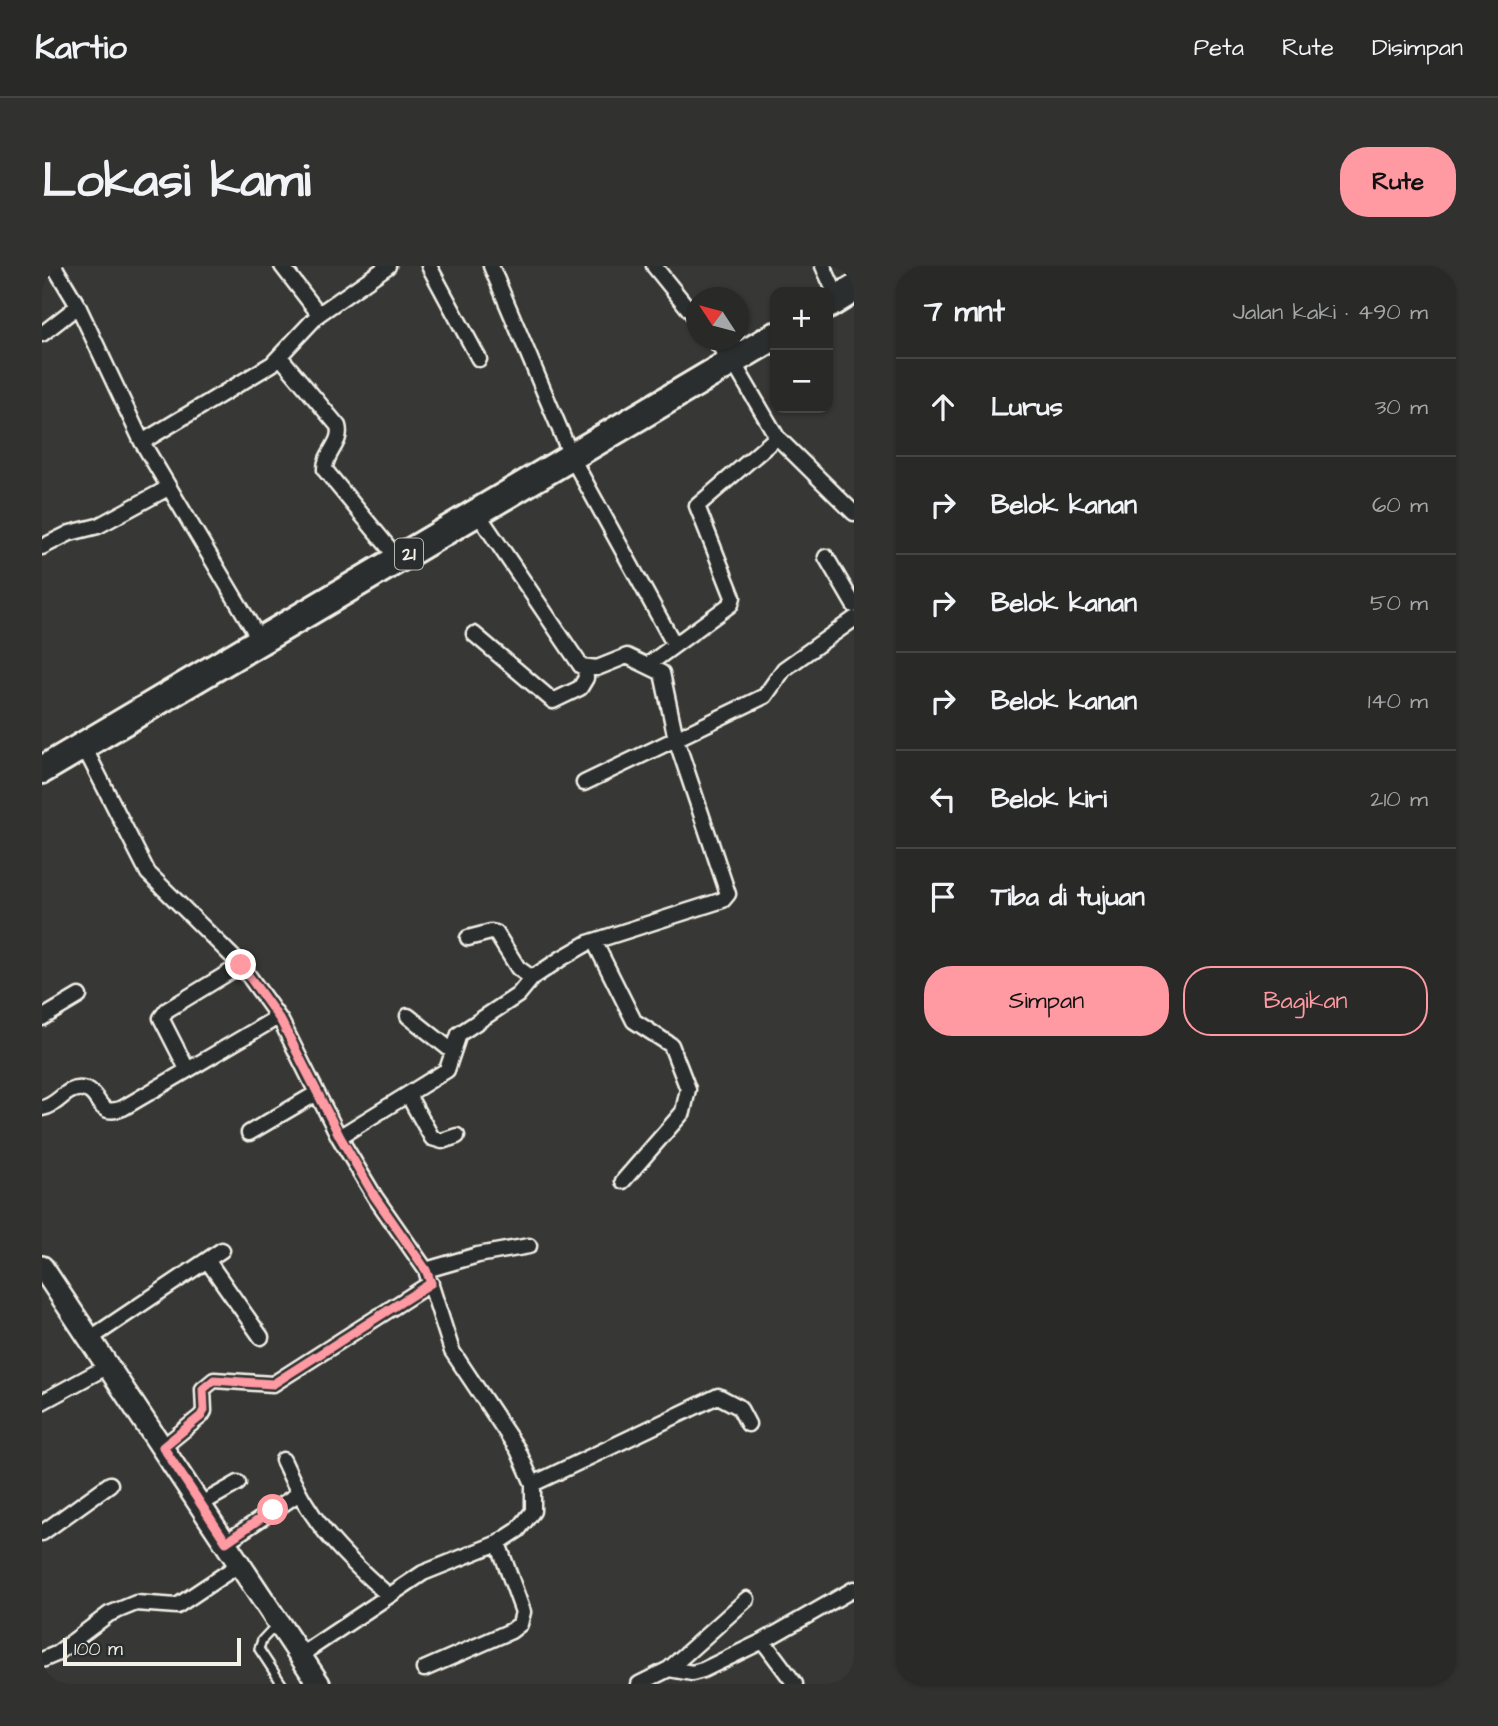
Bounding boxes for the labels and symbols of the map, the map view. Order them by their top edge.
north arrow [686,287,749,350]
road number: 21 [395,538,423,570]
route end [225,949,256,980]
route start [257,1494,288,1525]
scale bar [63,1635,242,1667]

